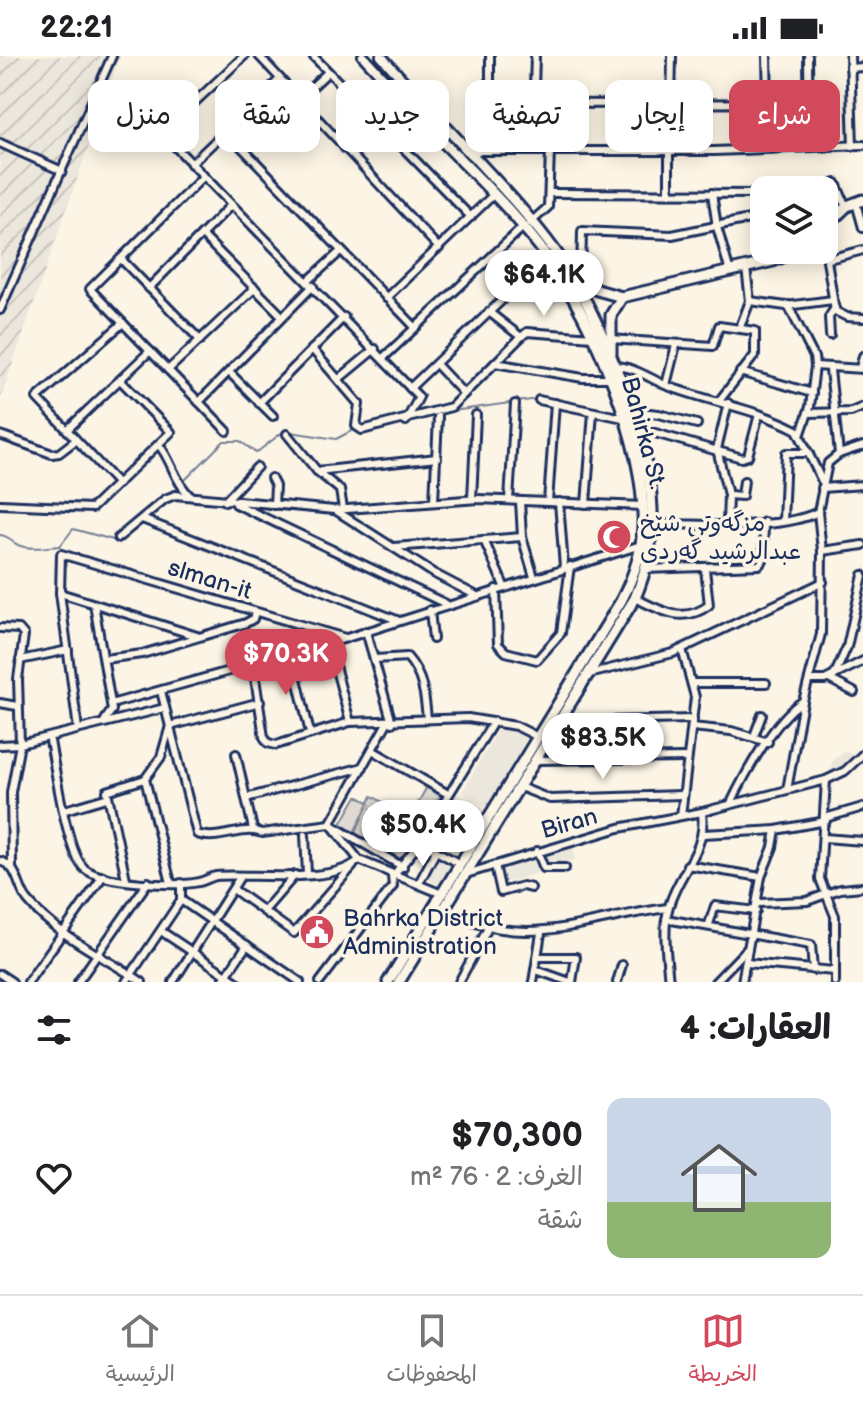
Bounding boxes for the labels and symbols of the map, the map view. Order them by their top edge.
pin: $64.1K [479,250,609,318]
street label: Bahirka St. [615,374,672,492]
place label: مزگەوتی شێخ عبدالرشید گەردی [640,509,801,566]
mosque icon: مزگەوتی شێخ عبدالرشید گەردی [595,518,633,556]
street label: slman-it [165,553,256,606]
pin: $70.3K [221,629,351,697]
pin: $83.5K [538,713,668,781]
pin: $50.4K [358,800,488,868]
street label: Biran [538,802,601,845]
place label: Bahrka District Administration [343,904,504,961]
public building icon: Bahrka District Administration [298,913,336,951]

